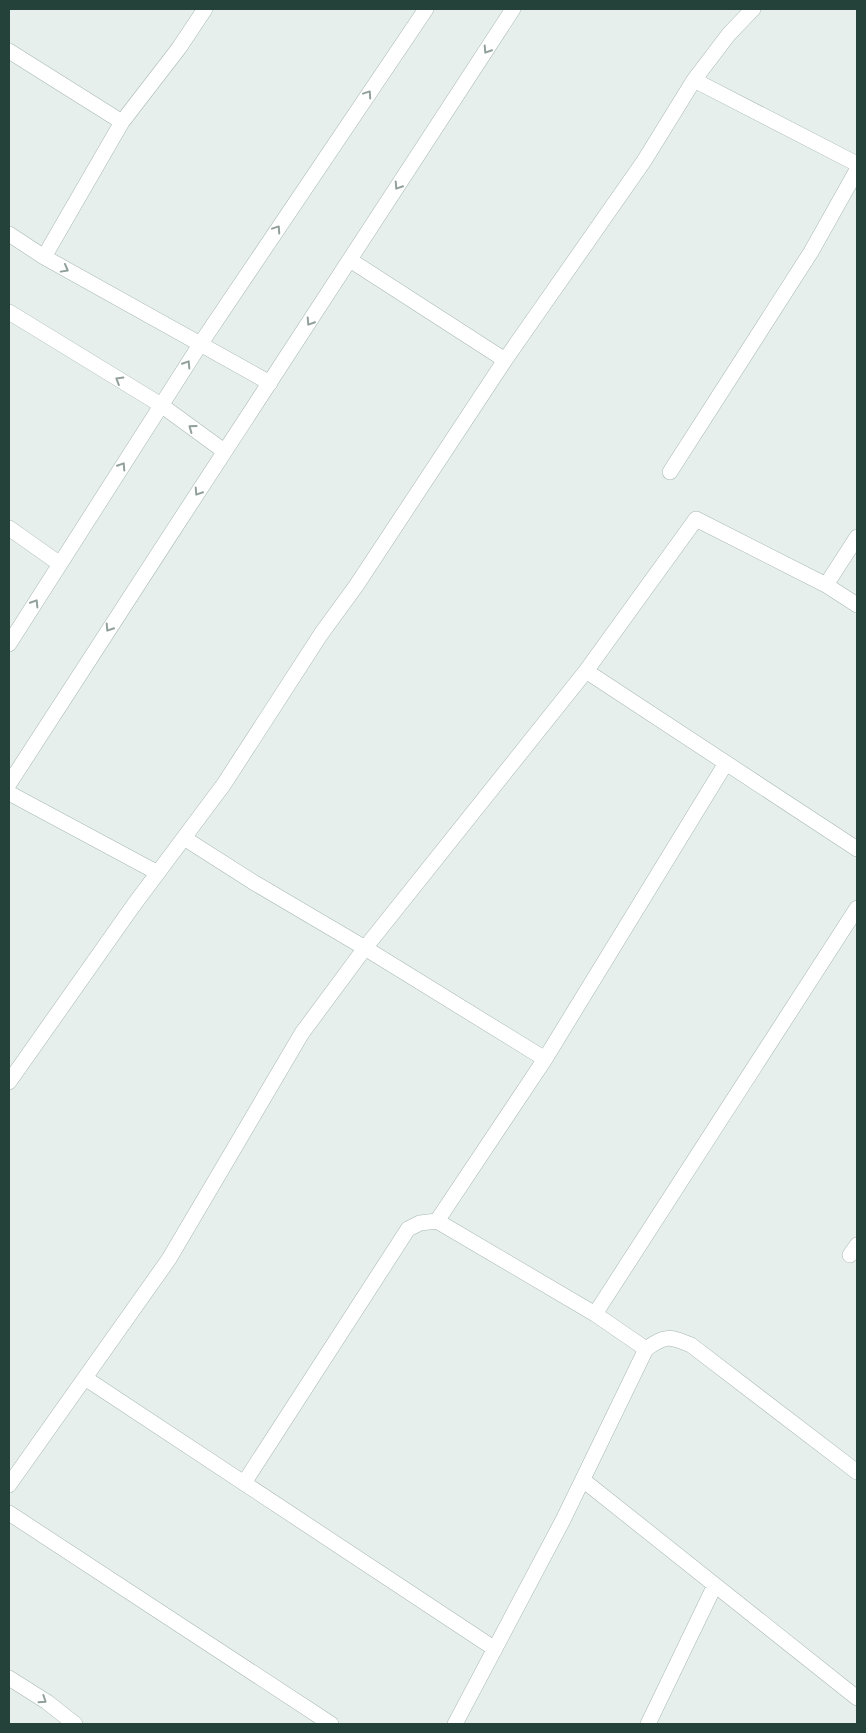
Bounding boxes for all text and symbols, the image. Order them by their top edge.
one-way arrow [483,44,493,53]
one-way arrow [362,91,371,100]
one-way arrow [395,180,404,189]
one-way arrow [271,226,280,235]
one-way arrow [60,262,69,272]
one-way arrow [306,317,316,326]
one-way arrow [181,361,190,370]
one-way arrow [116,377,125,387]
one-way arrow [189,425,198,434]
one-way arrow [116,462,125,472]
one-way arrow [194,487,204,496]
one-way arrow [29,600,38,609]
one-way arrow [106,623,116,632]
one-way arrow [37,1694,47,1703]

